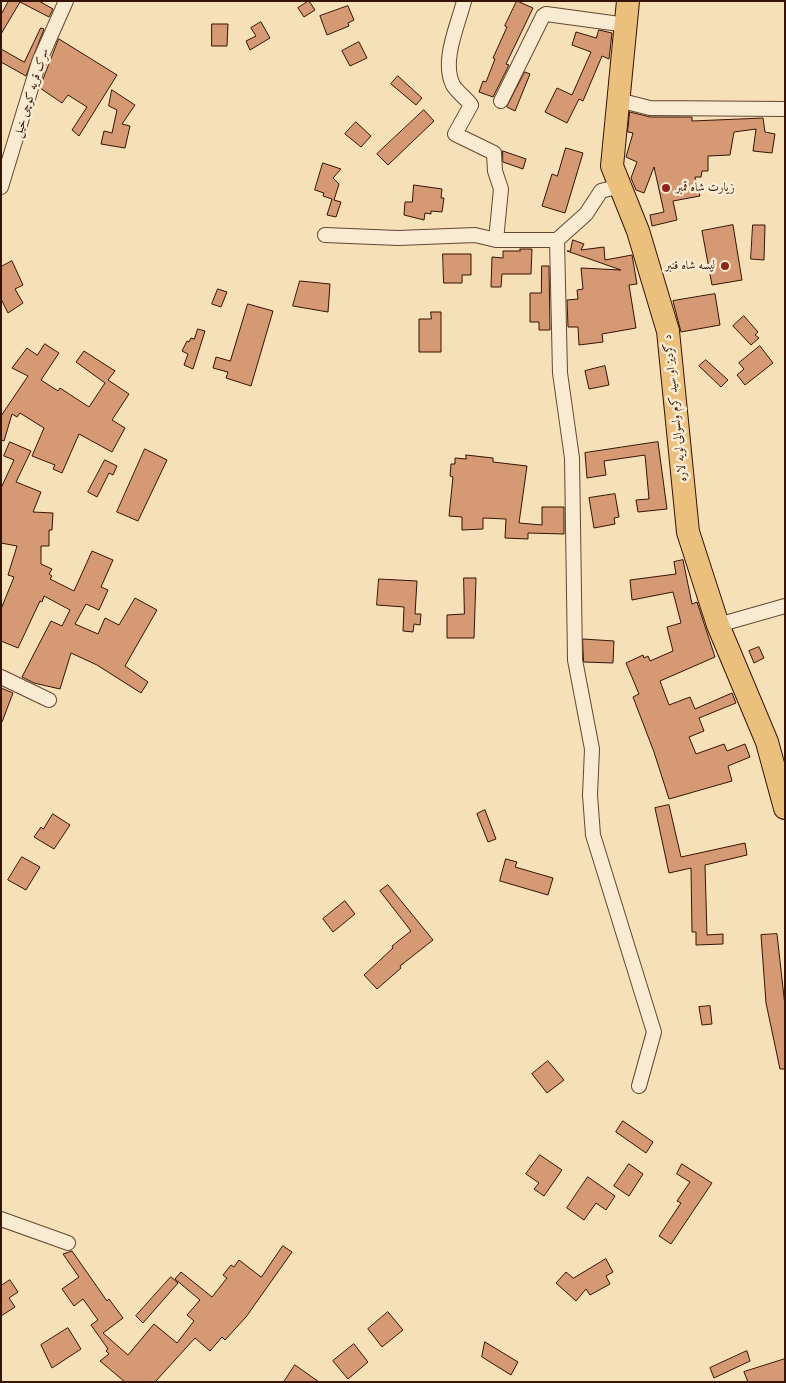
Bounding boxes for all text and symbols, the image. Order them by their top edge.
street label: سرک قریه کوچی خیل [11,47,51,139]
place label: زیارت شاه قمبر [676,181,735,195]
marker: زیارت شاه قمبر [660,182,672,194]
place label: لیسه شاه قنبر [665,259,715,273]
marker: لیسه شاه قنبر [719,260,731,272]
street label: د ګردیز او سید کرم ولسوالۍ لویه لاره [660,334,690,482]

